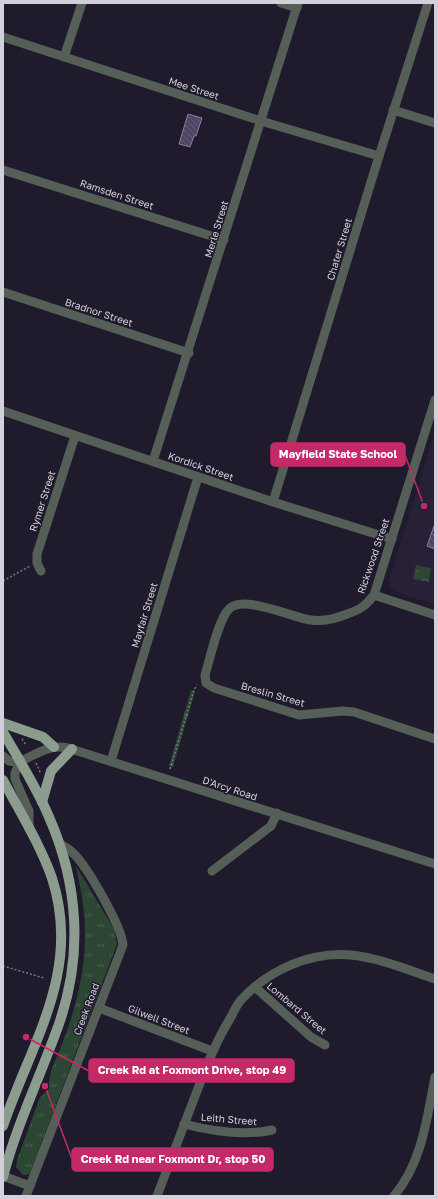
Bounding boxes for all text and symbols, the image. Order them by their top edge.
street label: Mee Street [167,74,221,102]
street label: Ramsden Street [79,176,155,212]
street label: Merle Street [202,199,230,259]
street label: Chater Street [324,216,354,282]
street label: Bradnor Street [64,295,134,329]
callout: Mayfield State School [271,443,405,466]
text: Mayfield State School [279,447,397,460]
street label: Kordick Street [167,449,235,483]
street label: Rymer Street [27,469,57,533]
street label: Rickwood Street [354,517,392,595]
street label: Mayfair Street [128,581,160,649]
street label: Breslin Street [240,679,306,709]
street label: D'Arcy Road [201,774,259,802]
street label: Lombard Street [265,980,329,1036]
street label: Creek Road [71,981,101,1037]
street label: Gilwell Street [126,1002,192,1036]
callout: Creek Rd at Foxmont Drive, stop 49 [89,1059,294,1082]
text: Creek Rd at Foxmont Drive, stop 49 [98,1063,286,1076]
street label: Leith Street [200,1111,258,1127]
callout: Creek Rd near Foxmont Dr, stop 50 [72,1148,273,1171]
text: Creek Rd near Foxmont Dr, stop 50 [81,1152,265,1165]

